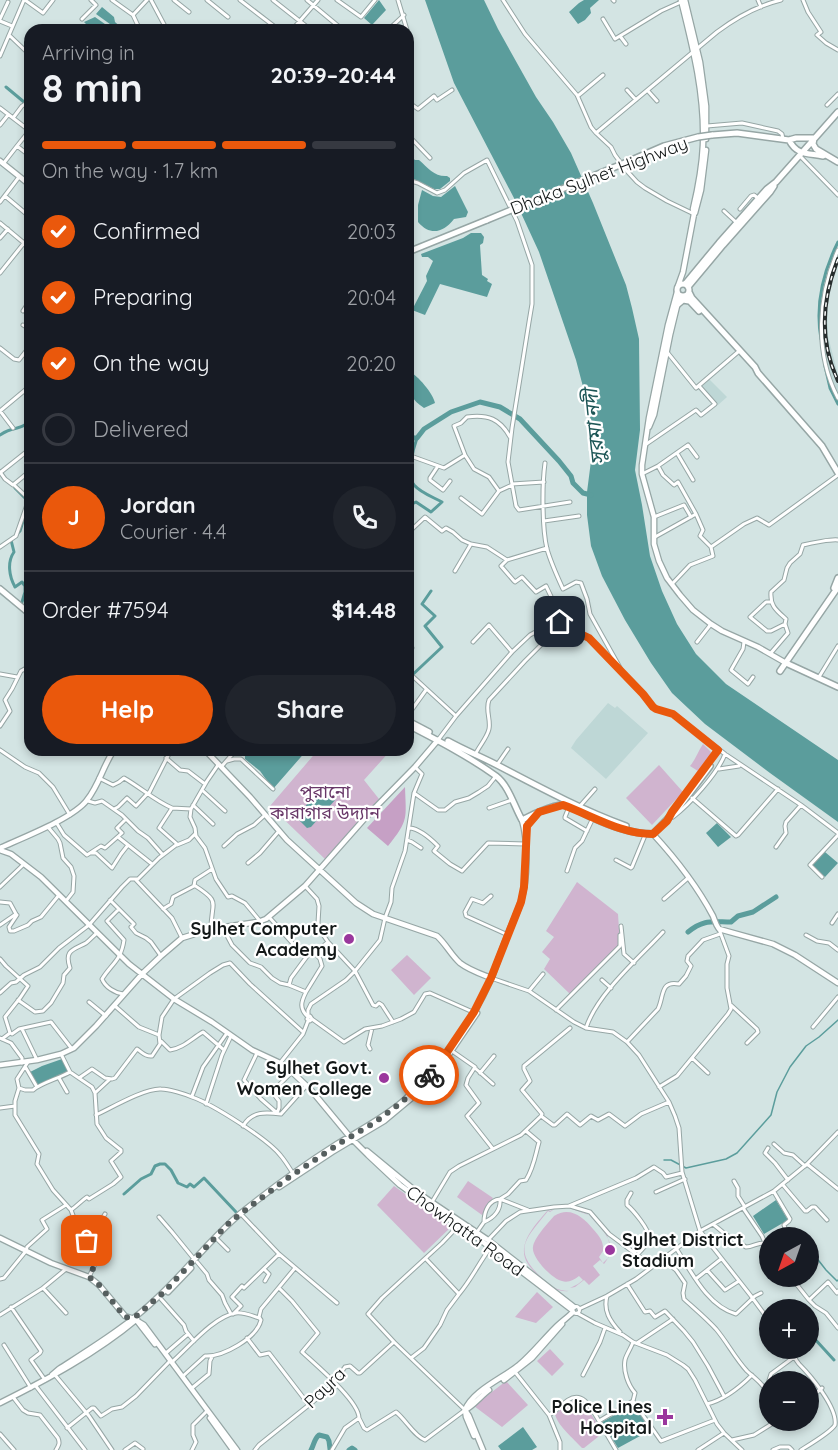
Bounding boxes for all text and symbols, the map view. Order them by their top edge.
text: Arriving in [42,40,135,65]
text: 20:39–20:44 [270,61,396,89]
text: 8 min [42,63,143,112]
street label: Dhaka Sylhet Highway [507,131,691,220]
text: On the way · 1.7 km [42,158,218,183]
icon: check [42,215,75,248]
text: Confirmed [93,217,200,245]
text: 20:03 [347,219,396,244]
icon: check [42,281,75,314]
text: Preparing [93,283,193,311]
text: 20:04 [347,285,396,310]
icon: check [42,347,75,380]
text: On the way [93,349,209,377]
text: 20:20 [346,351,396,376]
water label: সুরমা নদী [577,384,610,466]
text: Delivered [93,415,189,443]
button: phone [333,486,396,549]
text: Jordan [120,491,196,519]
text: J [67,503,80,531]
text: Courier · 4.4 [120,519,226,544]
text: Order #7594 [42,596,169,624]
text: $14.48 [332,596,396,624]
pin [534,596,585,647]
icon: home [543,605,576,638]
button: Help [42,675,213,744]
button: Share [225,675,396,744]
park label: পুরানো কারাগার উদ্যান [269,780,381,824]
place label: Sylhet Computer Academy [191,917,337,961]
marker: Sylhet Computer Academy [342,932,356,946]
courier [399,1045,459,1105]
place label: Sylhet Govt. Women College [237,1056,372,1100]
icon: bike [413,1059,446,1092]
marker: Sylhet Govt. Women College [377,1071,391,1085]
street label: Chowhatta Road [402,1180,529,1281]
pin [61,1215,112,1266]
icon: bag [70,1224,103,1257]
north arrow [759,1227,819,1287]
map controls [759,1227,819,1431]
place label: Sylhet District Stadium [622,1228,744,1272]
marker: Sylhet District Stadium [603,1243,617,1257]
button: + [759,1299,819,1359]
street label: Payra [299,1362,350,1413]
button: − [759,1371,819,1431]
place label: Police Lines Hospital [552,1395,652,1439]
marker: Police Lines Hospital [656,1408,674,1426]

